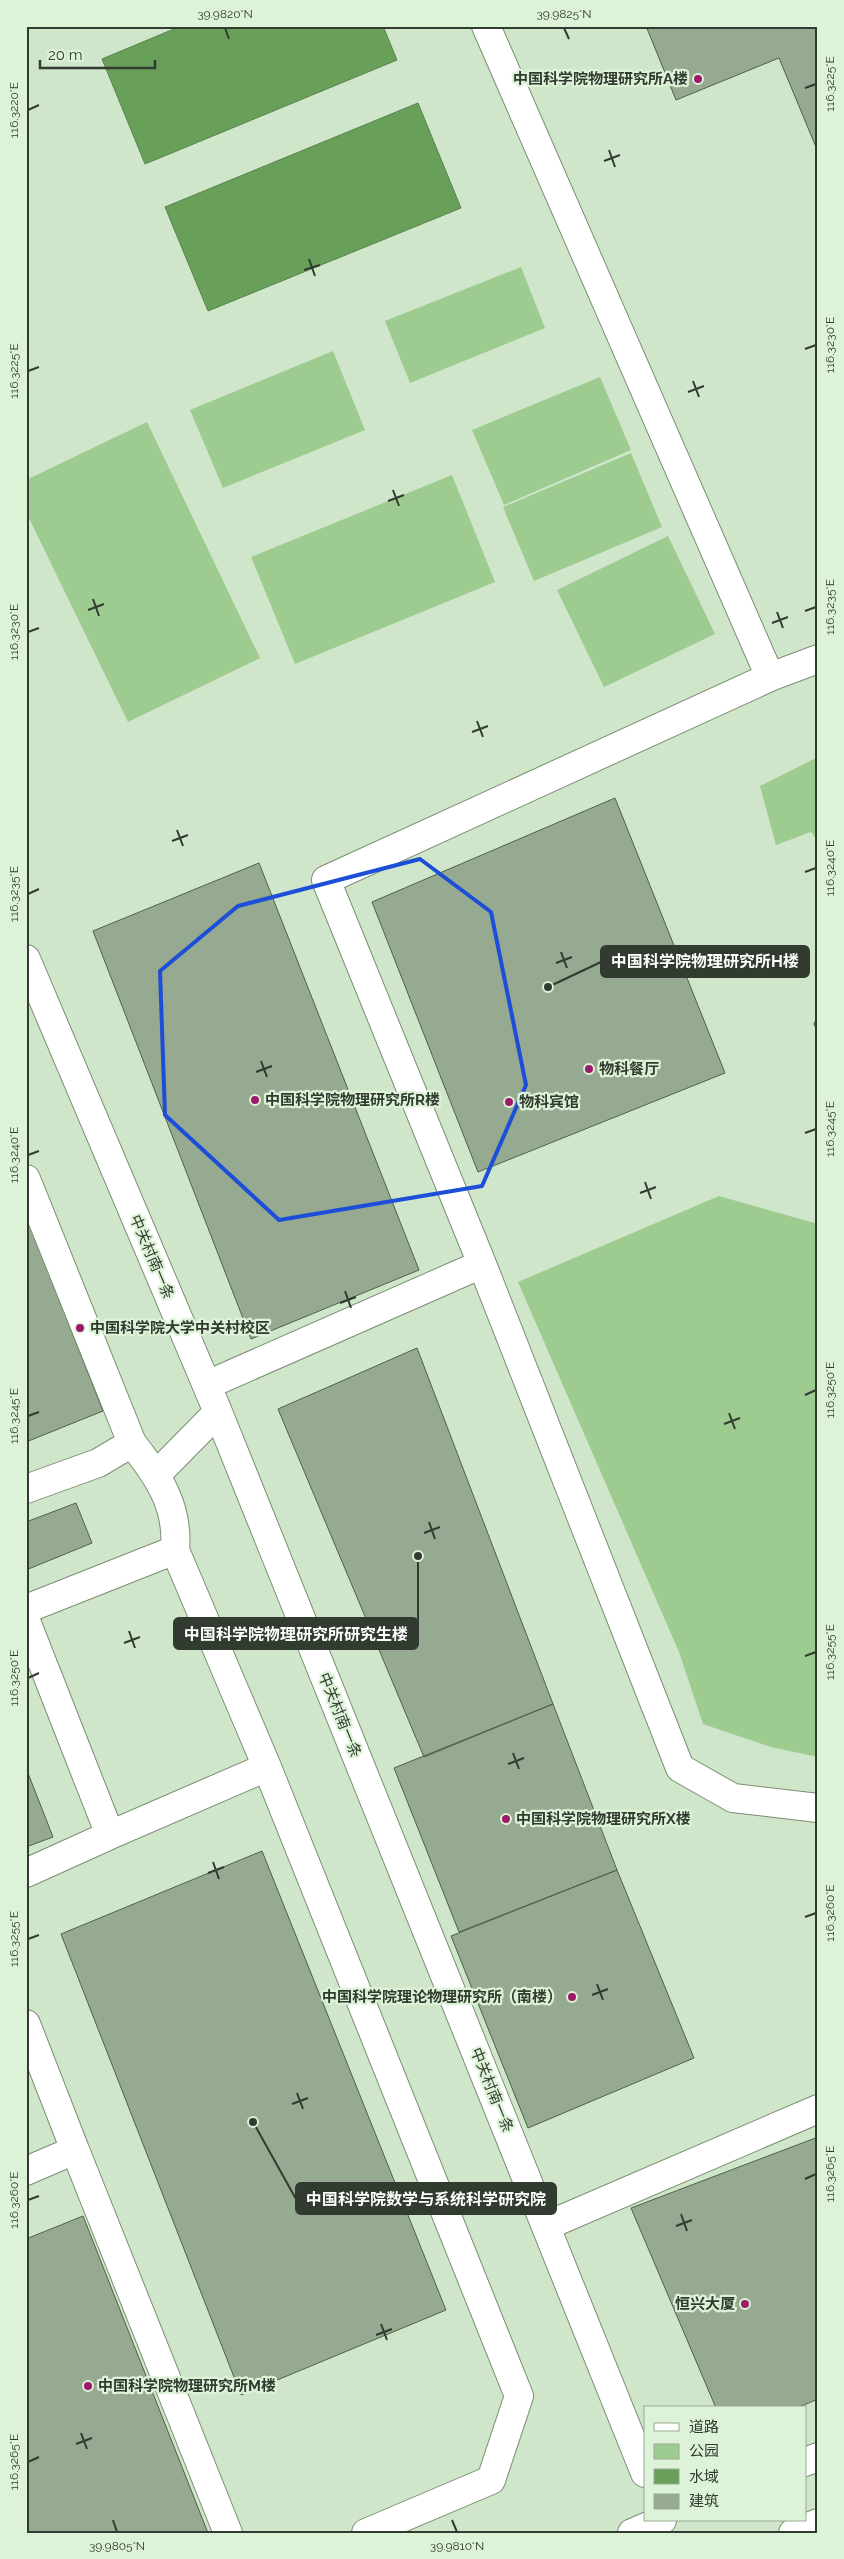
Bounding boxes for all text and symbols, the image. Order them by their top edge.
text: 39.9820°N [197,7,253,21]
text: 39.9825°N [536,7,592,21]
scale bar [40,38,155,70]
text: 20 m [48,46,83,64]
text: 116.3225°E [823,56,837,112]
place label: 中国科学院物理研究所A楼 [513,70,688,88]
marker: 中国科学院物理研究所A楼 [692,73,704,85]
text: 116.3220°E [7,82,21,138]
text: 116.3230°E [823,317,837,373]
text: 116.3225°E [7,343,21,399]
text: 116.3235°E [823,579,837,635]
text: 116.3230°E [7,604,21,660]
text: 116.3240°E [823,840,837,896]
text: 116.3235°E [7,866,21,922]
callout: 中国科学院物理研究所H楼 [601,946,809,977]
text: 中国科学院物理研究所H楼 [611,952,799,971]
place label: 物科餐厅 [599,1060,659,1078]
marker: 物科餐厅 [583,1063,595,1075]
place label: 中国科学院物理研究所R楼 [265,1091,440,1109]
place label: 物科宾馆 [519,1093,579,1111]
marker: 中国科学院物理研究所R楼 [249,1094,261,1106]
marker: 物科宾馆 [503,1096,515,1108]
text: 116.3245°E [823,1101,837,1157]
text: 116.3240°E [7,1127,21,1183]
street label: 中关村南一条 [126,1212,178,1302]
place label: 中国科学院大学中关村校区 [90,1319,270,1337]
marker: 中国科学院大学中关村校区 [74,1322,86,1334]
text: 116.3250°E [823,1362,837,1418]
text: 116.3245°E [7,1388,21,1444]
callout: 中国科学院物理研究所研究生楼 [174,1618,418,1649]
text: 116.3255°E [823,1624,837,1680]
text: 中国科学院物理研究所研究生楼 [184,1625,408,1644]
text: 116.3250°E [7,1650,21,1706]
street label: 中关村南一条 [315,1670,365,1760]
place label: 中国科学院物理研究所X楼 [516,1810,691,1828]
marker: 中国科学院物理研究所X楼 [500,1813,512,1825]
text: 116.3260°E [823,1884,837,1942]
text: 116.3255°E [7,1911,21,1967]
place label: 中国科学院理论物理研究所（南楼） [322,1988,562,2006]
marker: 中国科学院理论物理研究所（南楼） [566,1991,578,2003]
street label: 中关村南一条 [467,2045,517,2135]
text: 116.3265°E [823,2146,837,2202]
text: 116.3260°E [7,2171,21,2229]
callout: 中国科学院数学与系统科学研究院 [296,2183,556,2214]
text: 中国科学院数学与系统科学研究院 [306,2190,546,2209]
place label: 恒兴大厦 [675,2295,735,2313]
marker: 恒兴大厦 [739,2298,751,2310]
place label: 中国科学院物理研究所M楼 [98,2377,276,2395]
marker: 中国科学院物理研究所M楼 [82,2380,94,2392]
legend [644,2406,806,2522]
text: 道路 [689,2418,719,2436]
text: 116.3265°E [7,2434,21,2490]
text: 公园 [689,2442,719,2460]
text: 水域 [689,2468,719,2486]
text: 建筑 [689,2492,719,2510]
text: 39.9805°N [89,2539,145,2553]
text: 39.9810°N [430,2539,484,2553]

